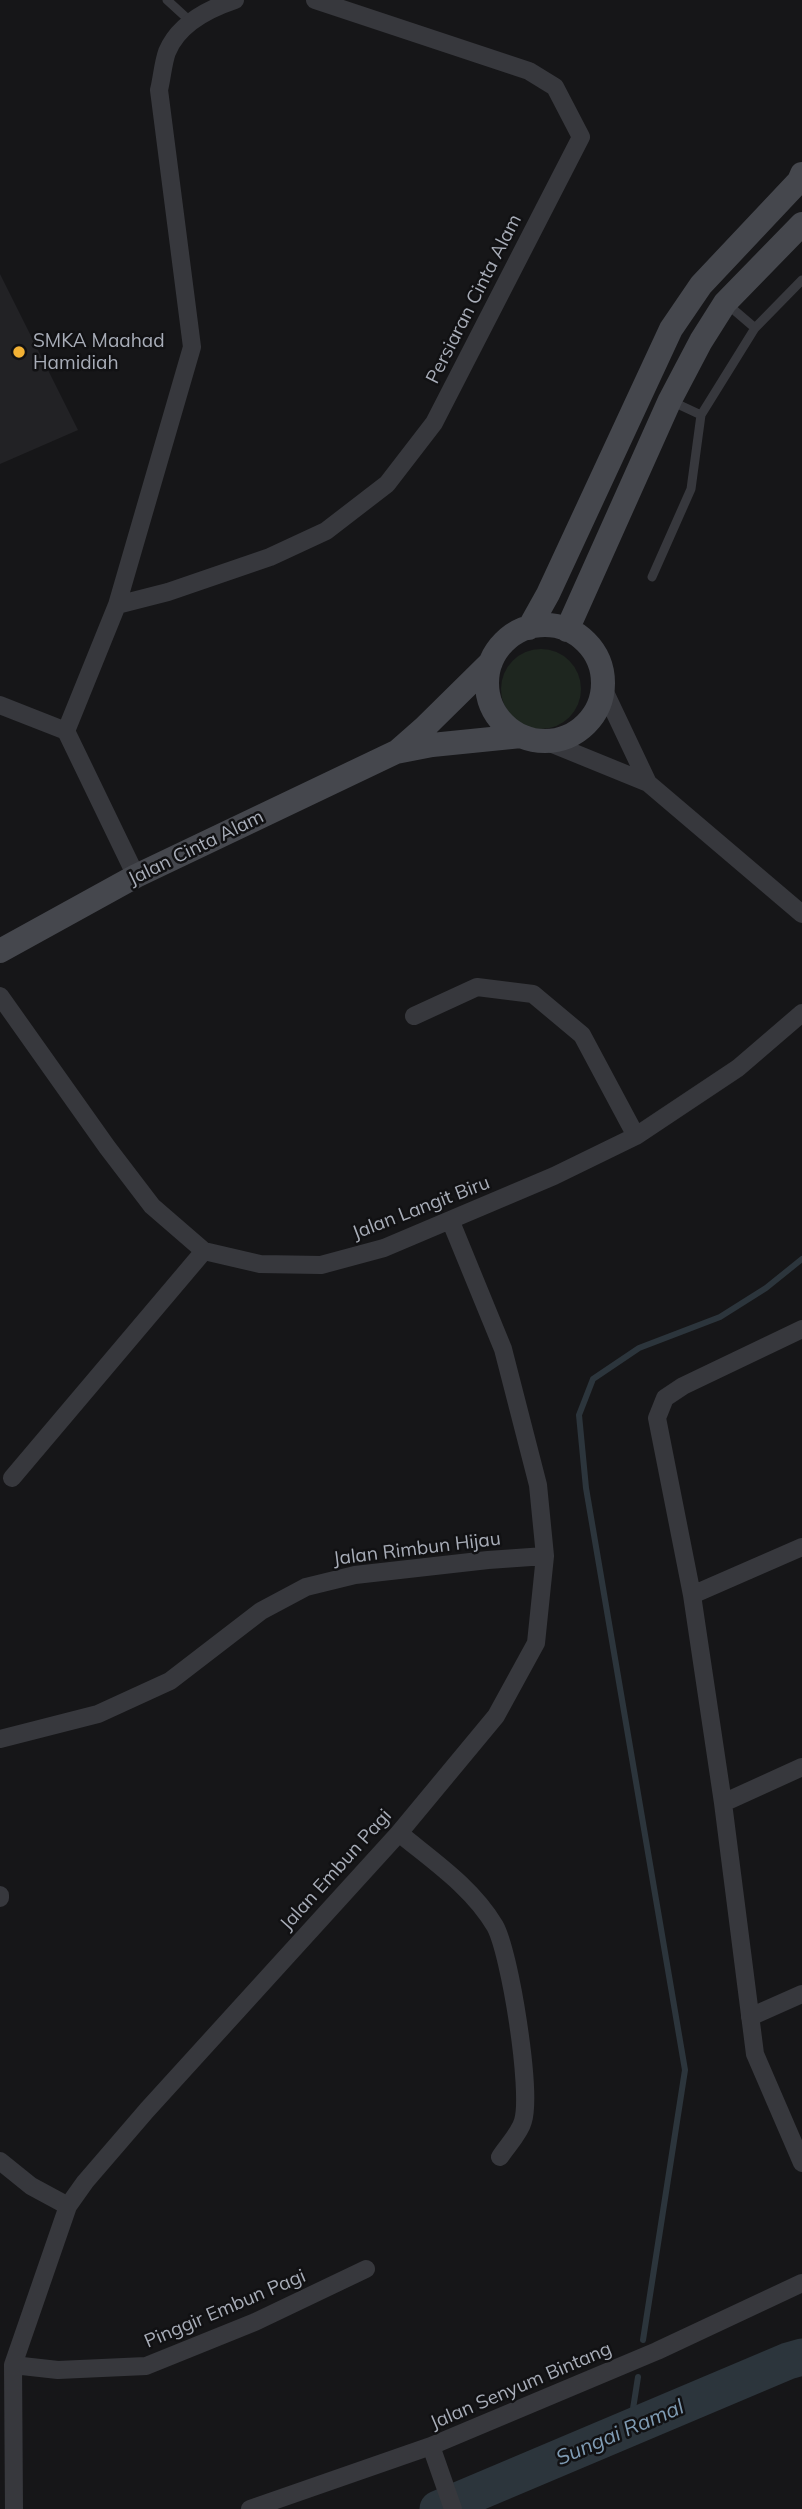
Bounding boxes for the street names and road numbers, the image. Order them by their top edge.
street label: Persiaran Cinta Alam [421,211,527,387]
street label: Jalan Cinta Alam [125,805,267,891]
street label: Jalan Langit Biru [349,1171,493,1245]
street label: Jalan Rimbun Hijau [332,1527,502,1571]
street label: Jalan Embun Pagi [276,1805,396,1935]
street label: Pinggir Embun Pagi [141,2265,309,2353]
street label: Jalan Senyum Bintang [427,2337,615,2435]

